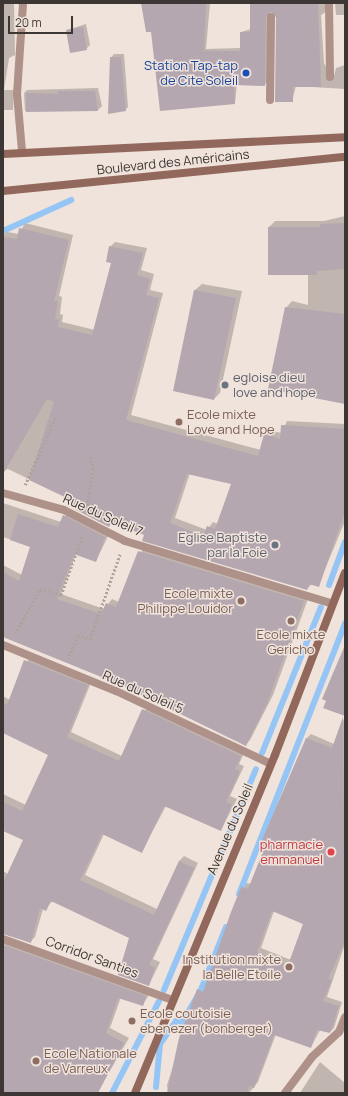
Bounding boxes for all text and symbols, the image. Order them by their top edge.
scale bar [10,8,75,34]
text: 20 m [15,14,42,31]
place label: Station Tap-tap de Cite Soleil [144,58,238,89]
marker: Station Tap-tap de Cite Soleil [241,68,251,78]
street label: Boulevard des Américains [96,146,250,178]
place label: egloise dieu love and hope [233,370,316,401]
marker: egloise dieu love and hope [220,380,230,390]
place label: Ecole mixte Love and Hope [187,407,275,438]
marker: Ecole mixte Love and Hope [174,417,184,427]
street label: Rue du Soleil 7 [61,490,145,540]
place label: Eglise Baptiste par la Foie [178,530,267,561]
marker: Eglise Baptiste par la Foie [270,540,280,550]
place label: Ecole mixte Philippe Louidor [138,586,233,617]
marker: Ecole mixte Philippe Louidor [236,596,246,606]
marker: Ecole mixte Gericho [286,616,296,626]
place label: Ecole mixte Gericho [257,627,325,658]
street label: Rue du Soleil 5 [100,667,186,717]
street label: Avenue du Soleil [204,781,256,877]
place label: pharmacie emmanuel [260,837,323,868]
marker: pharmacie emmanuel [326,847,336,857]
street label: Corridor Santies [43,933,141,981]
place label: Institution mixte la Belle Etoile [183,952,281,983]
marker: Institution mixte la Belle Etoile [284,962,294,972]
place label: Ecole coutoisie ebenezer (bonberger) [140,1006,273,1037]
marker: Ecole coutoisie ebenezer (bonberger) [127,1016,137,1026]
place label: Ecole Nationale de Varreux [44,1046,137,1077]
marker: Ecole Nationale de Varreux [31,1056,41,1066]

